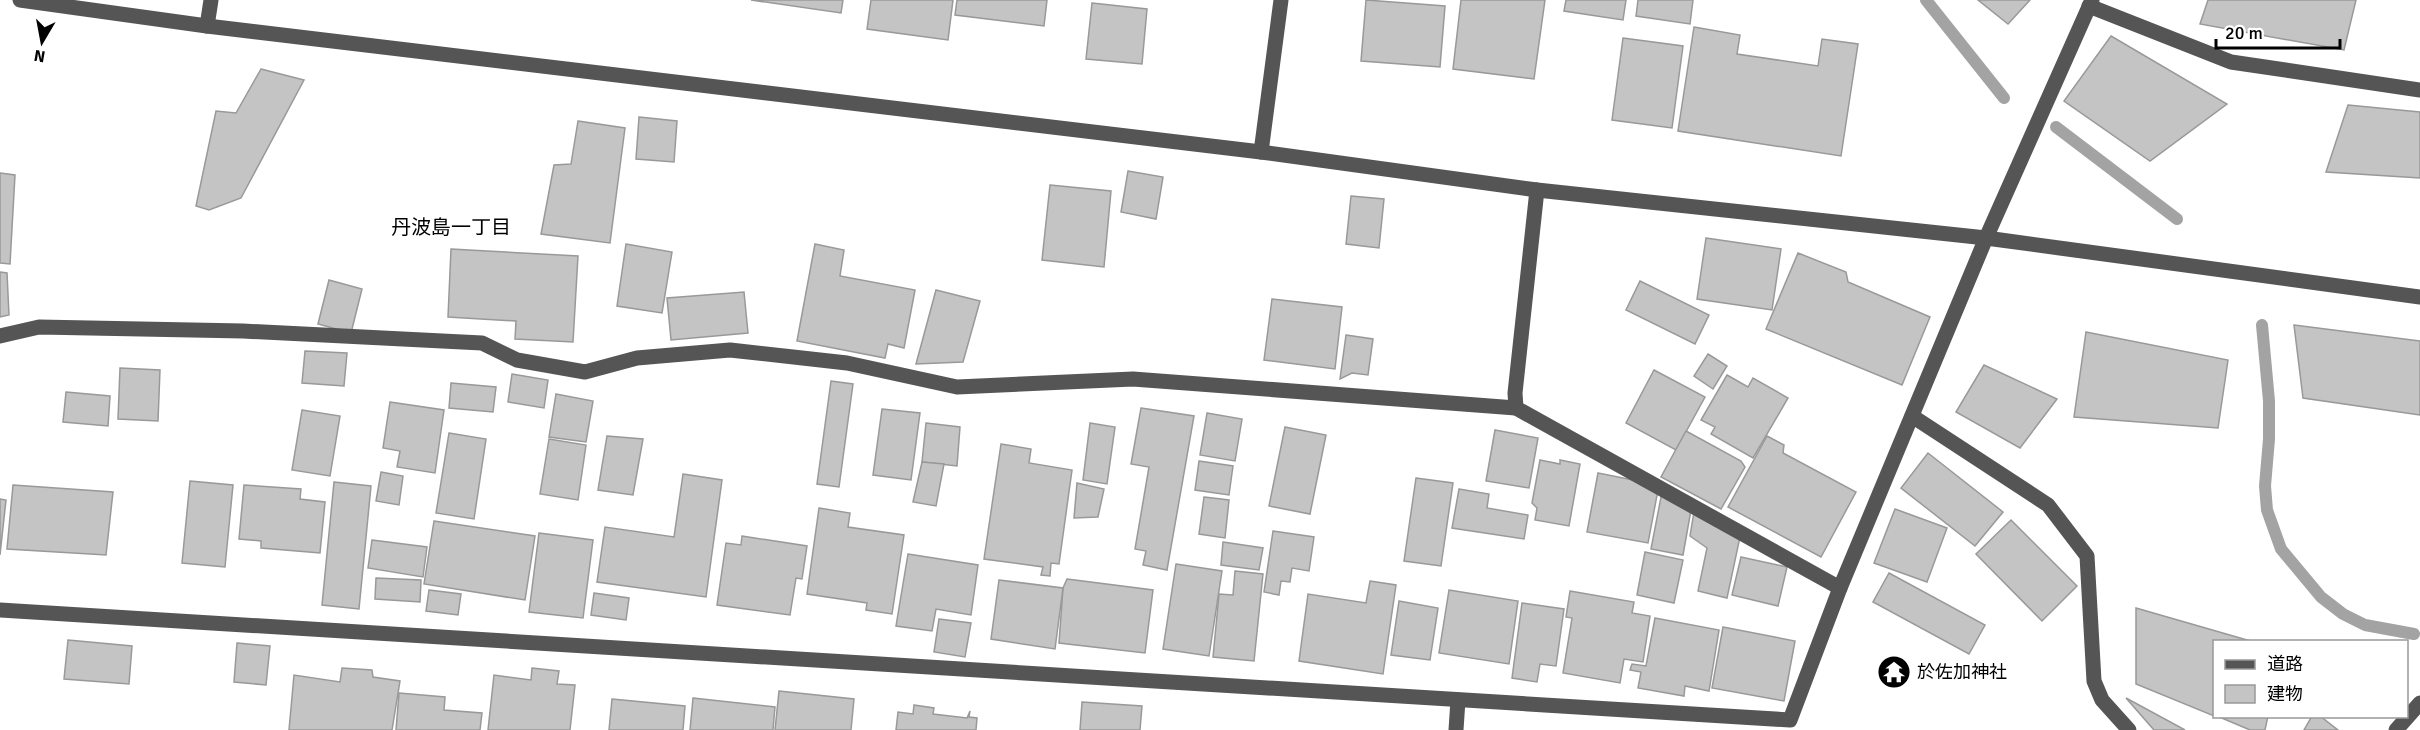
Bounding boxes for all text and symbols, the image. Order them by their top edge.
north arrow [12,12,72,72]
scale bar [2216,12,2340,50]
text: 20 m [2225,22,2263,44]
text: N [32,45,47,67]
district label: 丹波島一丁目 [391,215,511,240]
legend [2213,640,2408,718]
text: 道路 [2267,653,2303,675]
temple icon: 於佐加神社 [1876,654,1912,690]
place label: 於佐加神社 [1917,661,2007,683]
text: 建物 [2267,683,2303,705]

